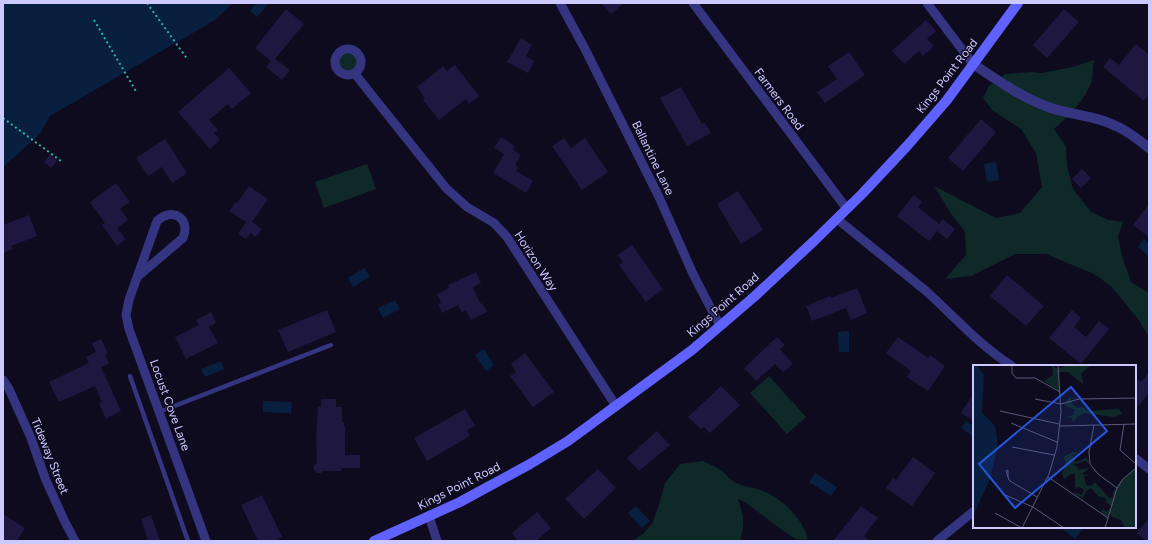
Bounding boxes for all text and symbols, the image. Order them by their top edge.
street label: Kings Point Road [914,36,980,116]
street label: Farmers Road [751,65,807,133]
street label: Ballantine Lane [629,119,677,198]
street label: Horizon Way [511,228,561,294]
street label: Kings Point Road [684,270,762,340]
street label: Locust Cove Lane [147,357,193,453]
inset map [973,365,1136,528]
street label: Tideway Street [28,416,72,497]
street label: Kings Point Road [415,459,503,513]

